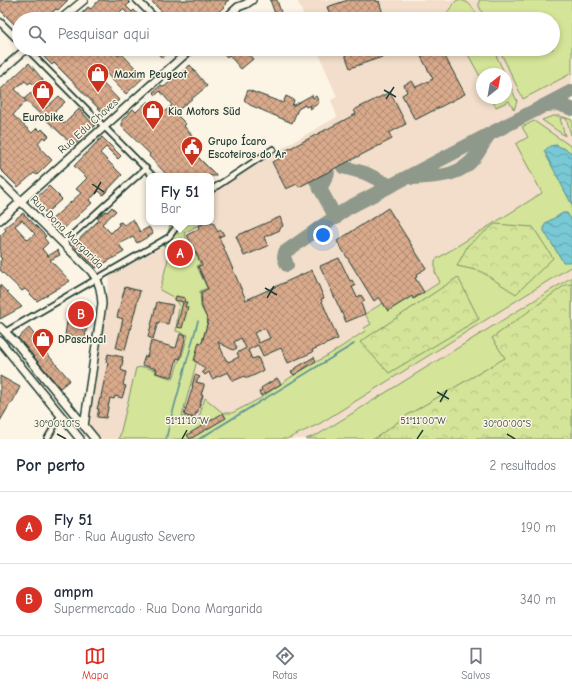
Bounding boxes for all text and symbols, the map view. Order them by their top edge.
search box [12,12,560,56]
icon: search [26,23,48,45]
text: Pesquisar aqui [58,25,150,43]
shop icon: Maxim Peugeot [85,61,111,94]
place label: Maxim Peugeot [114,68,187,81]
north arrow [476,68,512,104]
shop icon: Eurobike [30,78,56,111]
street label: Rua Edu Chaves [55,95,121,156]
shop icon: Kia Motors Süd [140,98,166,131]
place label: Kia Motors Süd [168,105,241,118]
place label: Eurobike [22,111,64,124]
public building icon: Grupo Ícaro Escoteiros do Ar [179,134,205,167]
place label: Grupo Ícaro Escoteiros do Ar [208,134,286,161]
popup [146,173,214,225]
text: Fly 51 [161,183,199,201]
street label: Rua Dona Margarida [28,193,106,271]
text: Bar [161,201,181,216]
your location [313,225,333,245]
pin: A [167,238,193,268]
pin: B [68,299,94,329]
shop icon: DPaschoal [30,326,56,359]
place label: DPaschoal [58,333,106,346]
text: 51°11'10"W [165,415,209,427]
text: 51°11'00"W [400,415,446,427]
text: 30°00'10"S [34,418,81,430]
text: 30°00'00"S [483,418,532,430]
text: Por perto [16,456,85,475]
text: 2 resultados [489,458,556,473]
text: Fly 51 [54,511,92,529]
text: A [25,520,33,535]
text: 190 m [521,520,556,535]
text: Bar · Rua Augusto Severo [54,529,195,544]
text: ampm [54,583,93,601]
text: B [25,592,33,607]
text: 340 m [520,592,556,607]
text: Supermercado · Rua Dona Margarida [54,601,263,616]
tab: Mapa [82,645,108,682]
tab: Rotas [272,645,297,682]
tab: Salvos [461,645,490,682]

